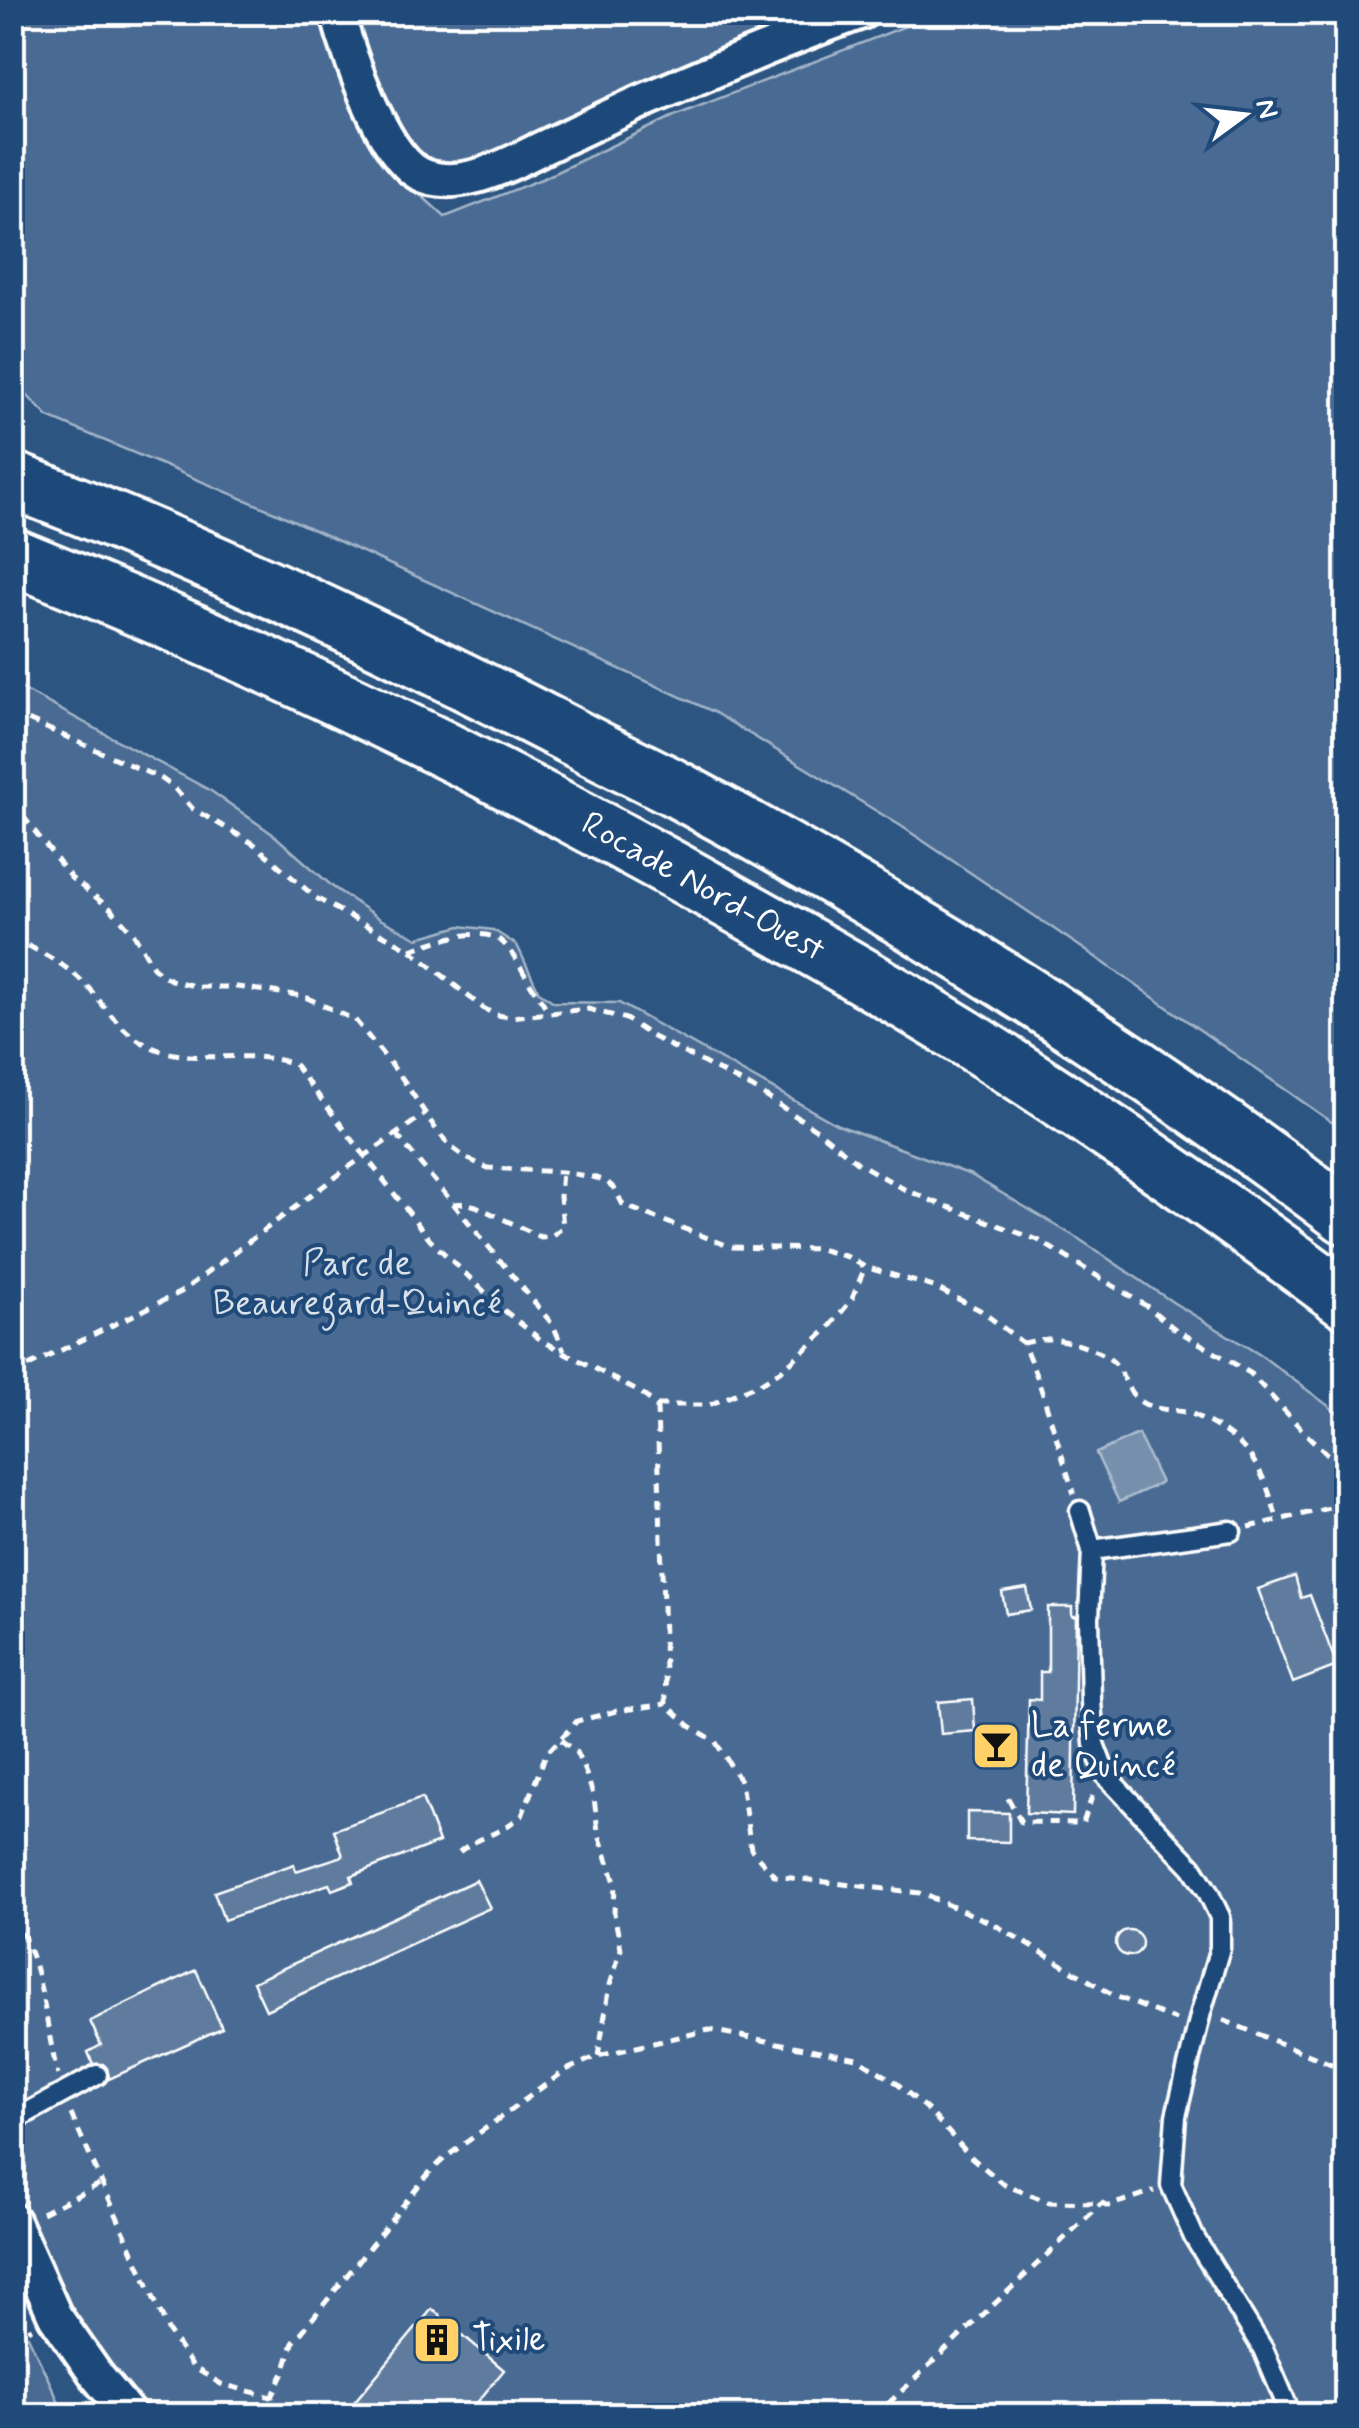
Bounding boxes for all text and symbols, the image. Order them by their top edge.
north arrow [1194,65,1294,165]
text: N [1245,95,1286,123]
street label: Rocade Nord-Ouest [573,801,833,973]
park label: Parc de Beauregard-Quincé [213,1241,501,1331]
place label: La ferme de Quincé [1031,1703,1176,1789]
bar icon: La ferme de Quincé [970,1720,1022,1772]
building icon: Tixile [411,2314,463,2366]
place label: Tixile [472,2317,546,2363]

